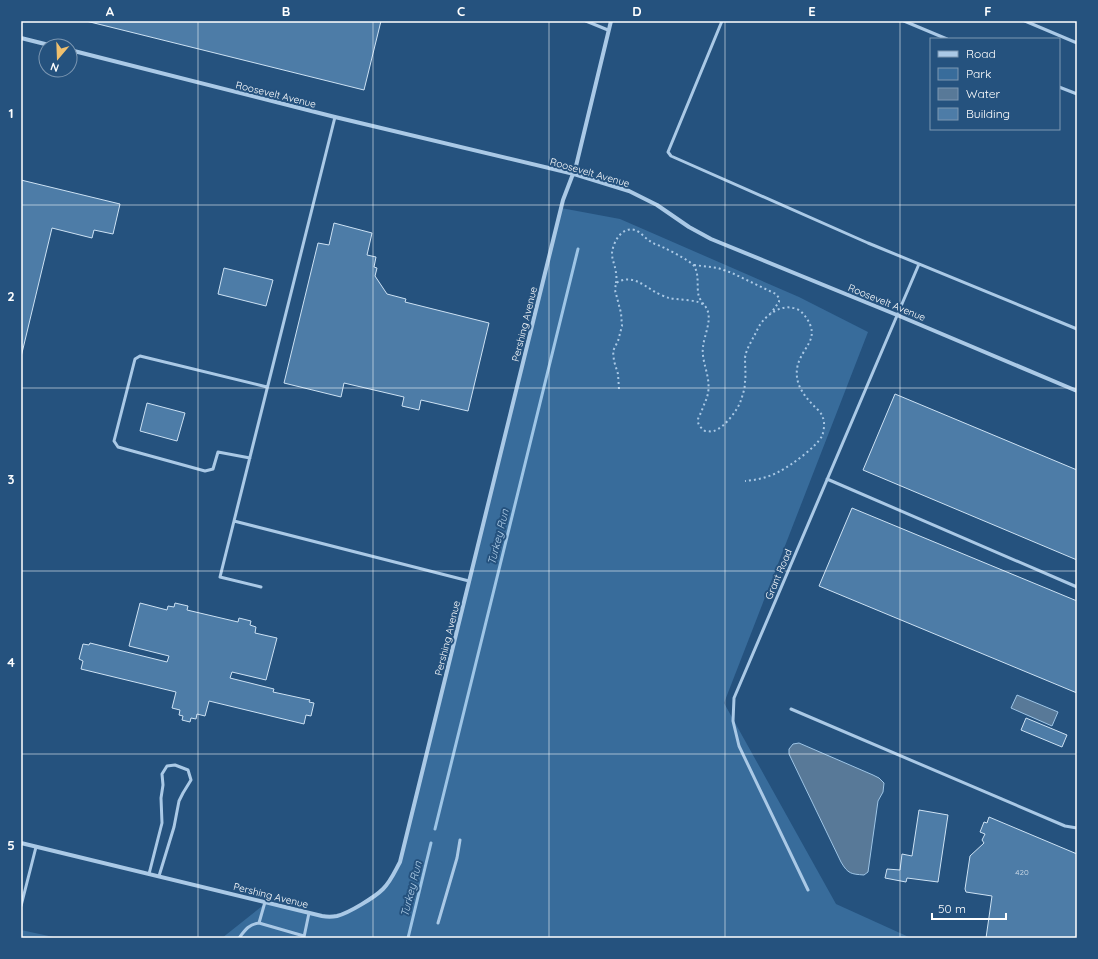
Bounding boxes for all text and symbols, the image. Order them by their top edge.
text: A [106,3,115,19]
text: B [282,3,290,19]
text: C [457,3,465,19]
text: D [632,3,642,19]
text: E [808,3,816,19]
text: F [984,3,992,19]
north arrow [38,38,78,78]
legend [930,38,1060,130]
text: Road [966,46,996,61]
text: N [49,60,61,75]
text: Park [966,66,991,81]
street label: Roosevelt Avenue [234,78,318,111]
text: Water [966,86,1001,101]
text: 1 [8,105,14,121]
text: Building [966,106,1010,121]
street label: Roosevelt Avenue [548,155,632,190]
street label: Roosevelt Avenue [846,281,928,324]
street label: Pershing Avenue [509,285,540,363]
text: 2 [7,288,15,304]
text: 3 [8,471,15,487]
water label: Turkey Run [484,507,512,566]
street label: Grant Road [762,547,795,601]
street label: Pershing Avenue [432,599,463,677]
text: 4 [7,654,15,670]
text: 5 [7,837,15,853]
water label: Turkey Run [397,859,425,918]
house number: 420 [1015,867,1029,877]
street label: Pershing Avenue [232,880,310,911]
scale bar [932,895,1006,921]
text: 50 m [938,901,966,916]

